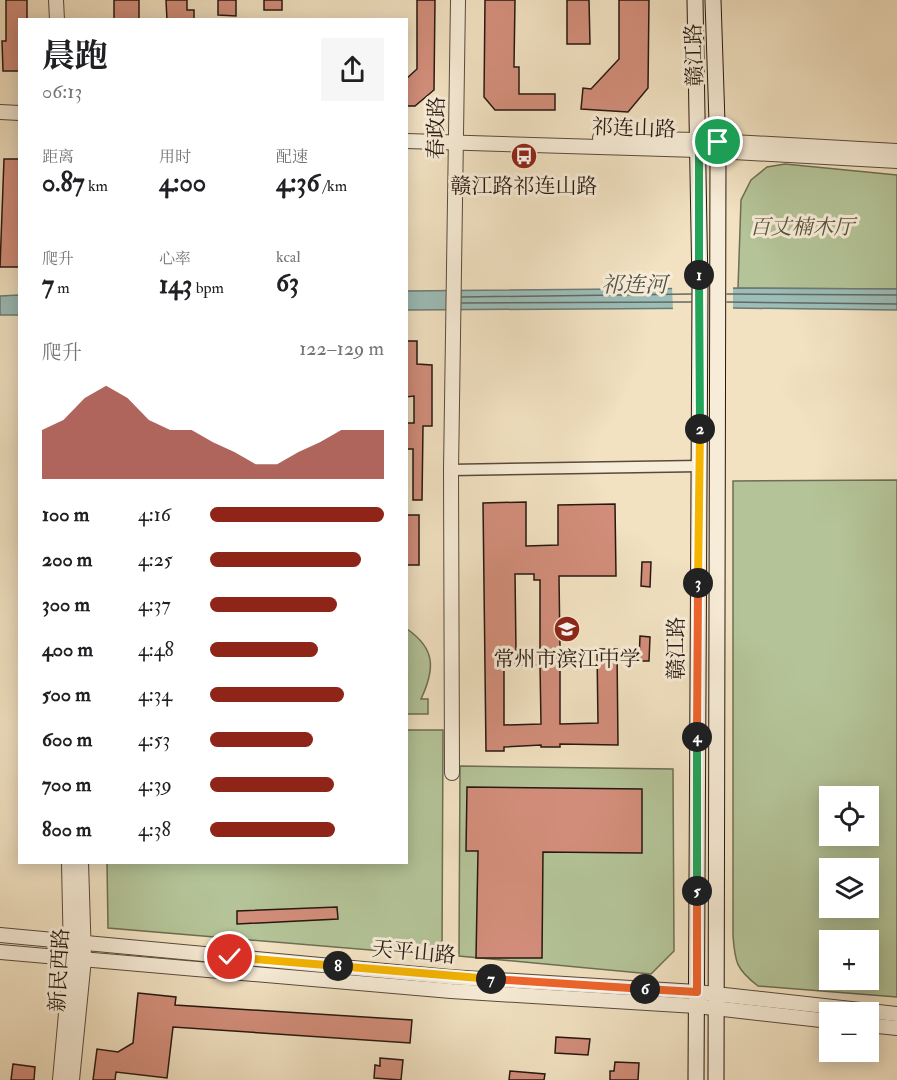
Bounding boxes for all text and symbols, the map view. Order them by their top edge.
street label: 赣江路 [680,23,709,87]
text: 晨跑 [42,36,108,77]
button: share [321,38,384,101]
text: 06:13 [42,79,82,104]
street label: 春政路 [422,96,451,160]
street label: 祁连山路 [592,114,676,143]
pin [692,116,743,167]
icon: arrive [701,125,734,158]
bus stop icon: 赣江路祁连山路 [509,141,539,171]
text: 距离 [42,147,74,167]
text: 用时 [159,147,191,167]
text: 配速 [276,147,308,167]
text: 0.87 [42,167,85,199]
text: 4:00 [159,167,206,199]
text: 4:36 [276,167,320,199]
place label: 赣江路祁连山路 [451,173,598,200]
text: km [85,176,108,196]
text: /km [320,176,347,196]
park label: 百丈楠木厅 [750,214,858,241]
text: kcal [276,247,301,267]
text: 爬升 [42,249,74,269]
text: 心率 [159,249,191,269]
pin: 1 [684,260,714,290]
text: 1 [696,265,702,285]
text: 63 [276,267,299,299]
text: 7 [42,269,54,301]
text: 143 [159,269,192,301]
water label: 祁连河 [601,271,671,299]
text: m [54,278,70,298]
text: bpm [192,278,224,298]
text: 122–129 m [299,336,384,361]
text: 爬升 [42,340,82,365]
pin: 2 [685,414,715,444]
text: 2 [696,419,704,439]
text: 100 m [42,502,89,527]
text: 4:16 [138,502,171,527]
text: 200 m [42,547,92,572]
text: 4:25 [138,547,173,572]
pin: 3 [683,568,713,598]
text: 3 [695,573,701,593]
text: 300 m [42,592,90,617]
text: 4:37 [138,592,171,617]
school or university icon: 常州市滨江中学 [552,614,582,644]
street label: 赣江路 [663,617,690,680]
text: 400 m [42,637,93,662]
text: 4:48 [138,637,174,662]
place label: 常州市滨江中学 [494,646,641,673]
text: 500 m [42,682,91,707]
text: 4:34 [138,682,172,707]
pin: 4 [682,722,712,752]
text: 600 m [42,727,92,752]
text: 4:53 [138,727,170,752]
text: 4 [693,727,701,747]
text: 700 m [42,772,91,797]
text: 4:39 [138,772,172,797]
map controls [819,786,879,1062]
button: locate [819,786,879,846]
text: 800 m [42,817,92,842]
text: 4:38 [138,817,171,842]
button: layers [819,858,879,918]
pin: 5 [682,876,712,906]
text: 5 [693,881,701,901]
street label: 新民西路 [44,927,75,1013]
button: + [819,930,879,990]
pin [204,931,255,982]
street label: 天平山路 [371,935,457,970]
icon: check [213,940,246,973]
pin: 8 [323,951,353,981]
text: 8 [334,956,342,976]
pin: 7 [476,964,506,994]
text: 7 [487,969,495,989]
pin: 6 [630,974,660,1004]
text: 6 [641,979,649,999]
button: − [819,1002,879,1062]

